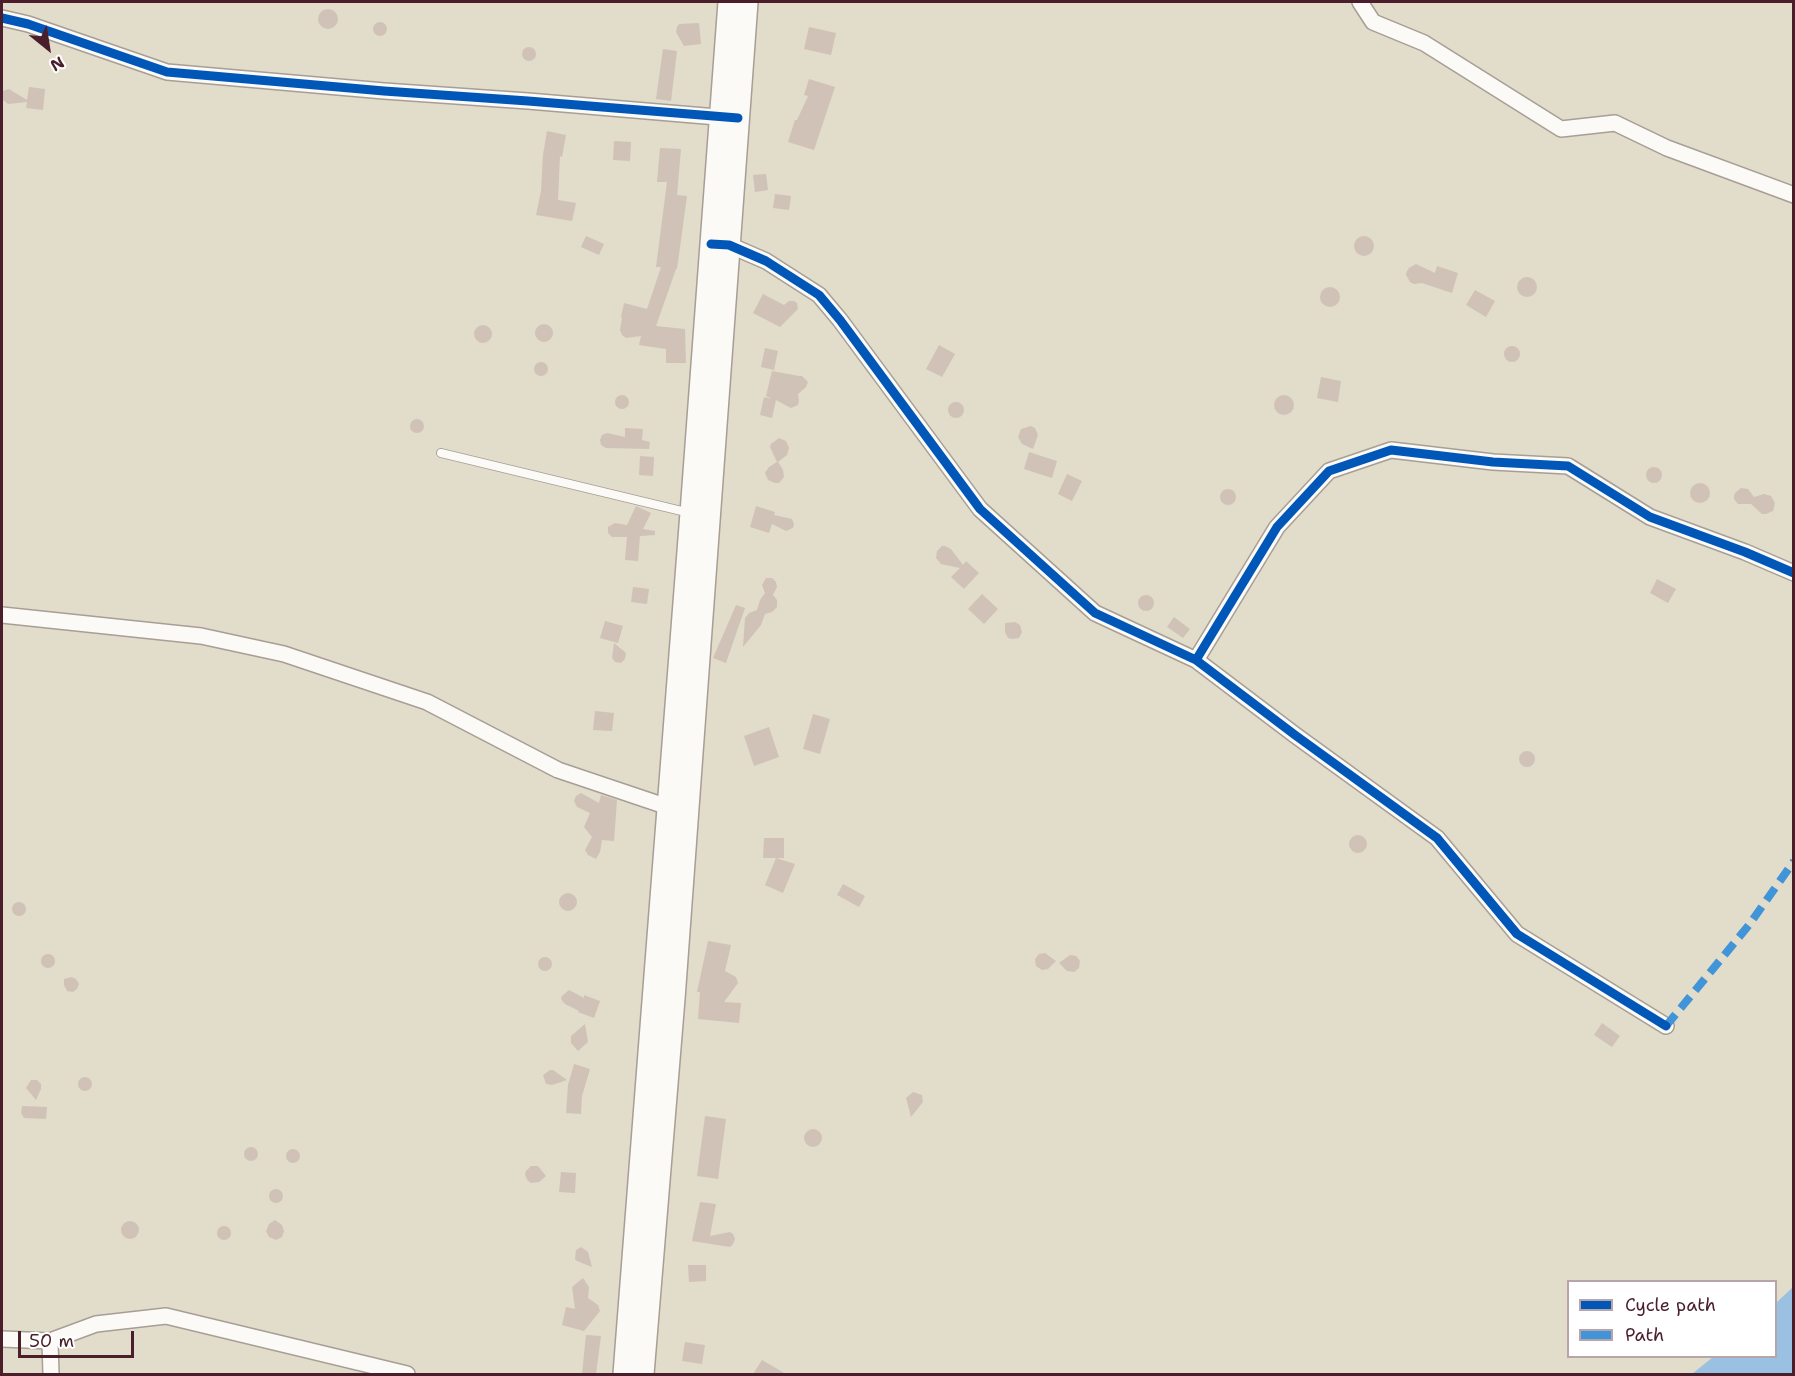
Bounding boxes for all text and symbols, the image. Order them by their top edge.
north arrow [18,18,78,78]
text: N [47,52,68,76]
legend [1567,1280,1777,1358]
text: Cycle path [1625,1293,1716,1317]
scale bar [21,1319,136,1357]
text: Path [1625,1323,1664,1347]
text: 50 m [29,1329,74,1353]

